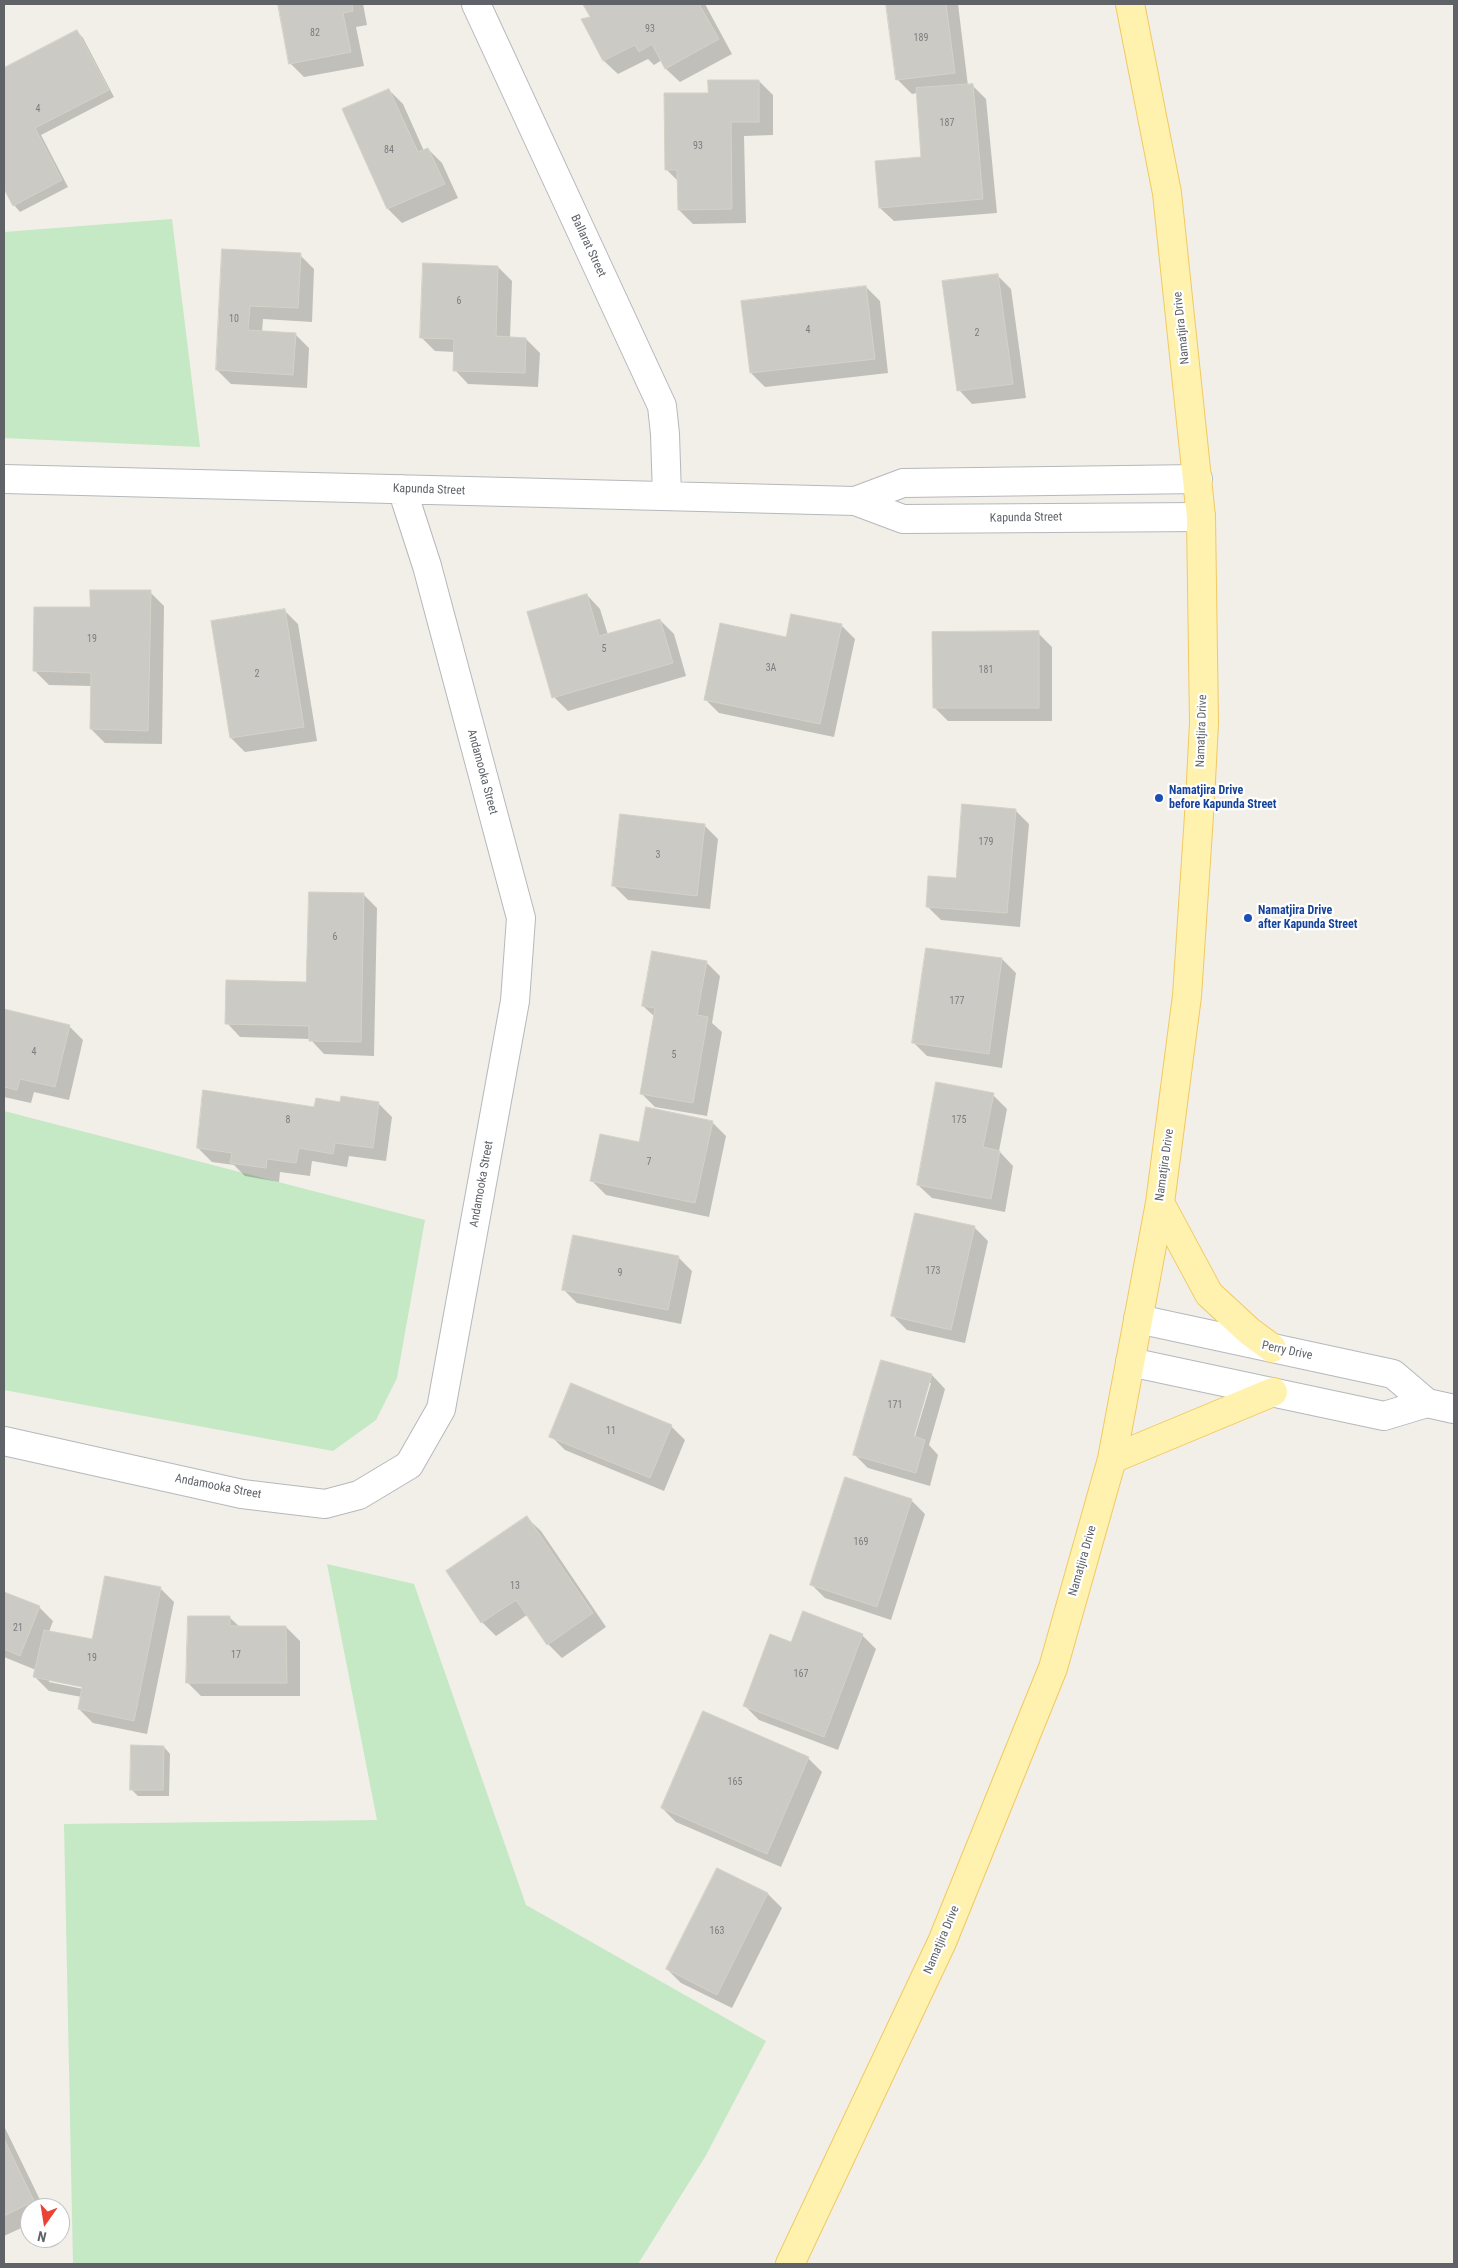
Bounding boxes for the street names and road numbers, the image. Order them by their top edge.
street label: Ballarat Street [567,213,609,279]
street label: Namatjira Drive [1171,291,1193,365]
street label: Kapunda Street [393,482,465,498]
street label: Kapunda Street [990,510,1062,526]
street label: Namatjira Drive [1194,694,1210,768]
street label: Andamooka Street [464,728,500,816]
street label: Namatjira Drive [1153,1128,1177,1202]
street label: Andamooka Street [467,1140,497,1228]
street label: Perry Drive [1260,1339,1314,1363]
street label: Andamooka Street [174,1472,262,1502]
street label: Namatjira Drive [1066,1524,1100,1598]
street label: Namatjira Drive [921,1904,963,1976]

